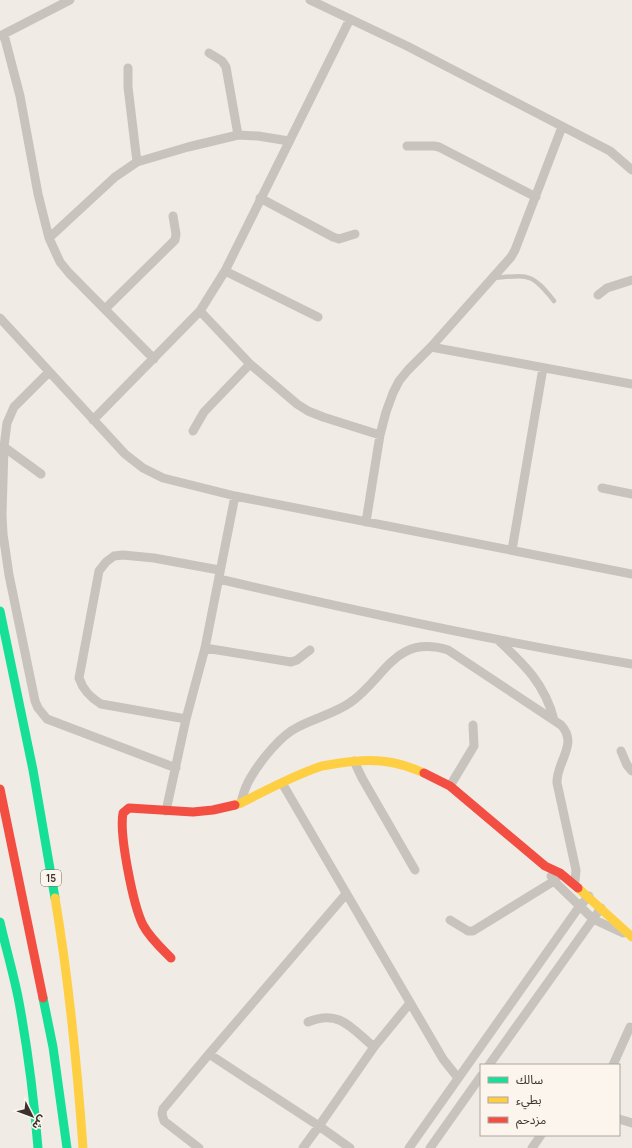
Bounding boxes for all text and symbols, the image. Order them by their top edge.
road number: 15 [41,870,61,886]
legend [480,1064,620,1136]
text: سالك [516,1071,543,1088]
text: بطيء [516,1091,542,1110]
north arrow [12,1096,52,1136]
text: مزدحم [516,1111,546,1129]
text: ش [29,1112,50,1134]

